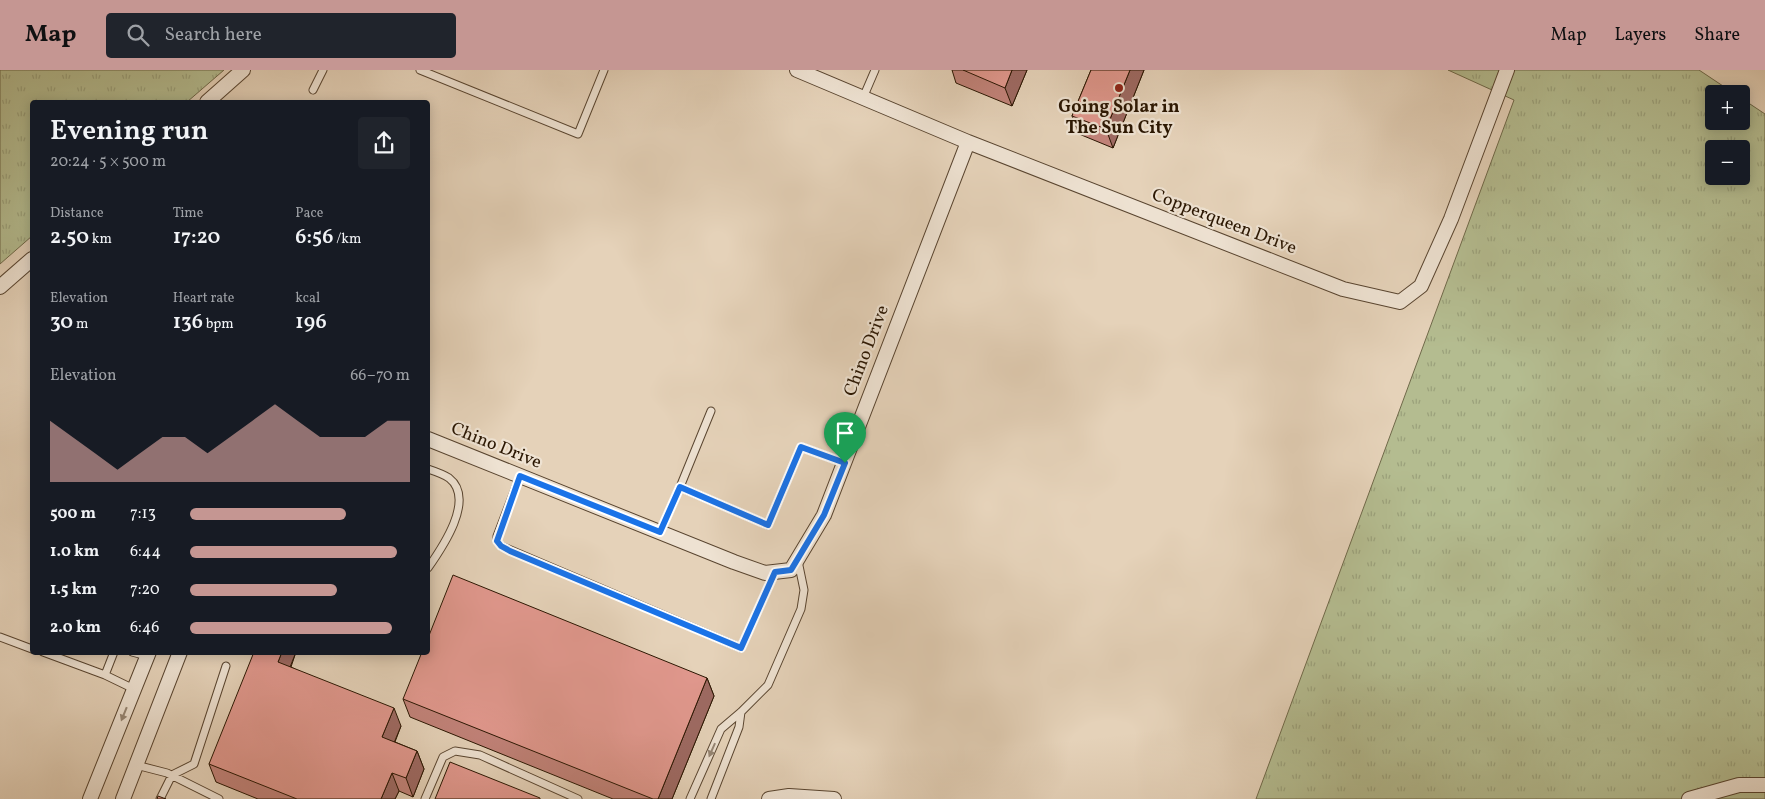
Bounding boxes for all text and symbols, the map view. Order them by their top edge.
search box [106,13,456,58]
text: Map [25,18,76,52]
icon: search [124,21,152,49]
text: Search here [164,22,262,48]
text: Map [1550,23,1586,48]
text: Layers [1614,23,1666,48]
text: Share [1694,23,1740,48]
marker: Going Solar in The Sun City [1113,82,1125,94]
map controls [1705,85,1750,185]
button: + [1705,85,1750,130]
place label: Going Solar in The Sun City [1058,95,1180,141]
text: Evening run [50,112,209,151]
button: share [358,117,410,169]
button: − [1705,140,1750,185]
text: 20:24 · 5 × 500 m [50,151,166,173]
street label: Copperqueen Drive [1148,183,1300,261]
text: Distance [50,204,104,223]
text: Time [173,204,203,223]
text: Pace [295,204,323,223]
text: 2.50 [50,223,89,252]
text: 17:20 [173,223,220,252]
text: 6:56 [295,223,333,252]
text: km [89,230,112,249]
text: /km [333,230,361,249]
text: Elevation [50,289,108,308]
text: Heart rate [173,289,234,308]
text: kcal [295,289,320,308]
street label: Chino Drive [838,302,896,400]
text: 30 [50,308,73,337]
text: 136 [173,308,203,337]
text: 196 [295,308,327,337]
text: m [73,315,88,334]
text: bpm [203,315,234,334]
text: Elevation [50,365,117,387]
text: 66–70 m [350,365,410,387]
pin [824,412,866,463]
street label: Chino Drive [447,416,545,476]
icon: arrive [831,419,859,447]
text: 500 m [50,503,96,525]
text: 7:13 [130,503,156,525]
text: 1.0 km [50,541,99,563]
text: 6:44 [130,541,161,563]
text: 1.5 km [50,579,97,601]
text: 7:20 [130,579,160,601]
text: 2.0 km [50,617,101,639]
text: 6:46 [130,617,159,639]
one-way arrow [120,707,128,722]
one-way arrow [707,743,715,757]

